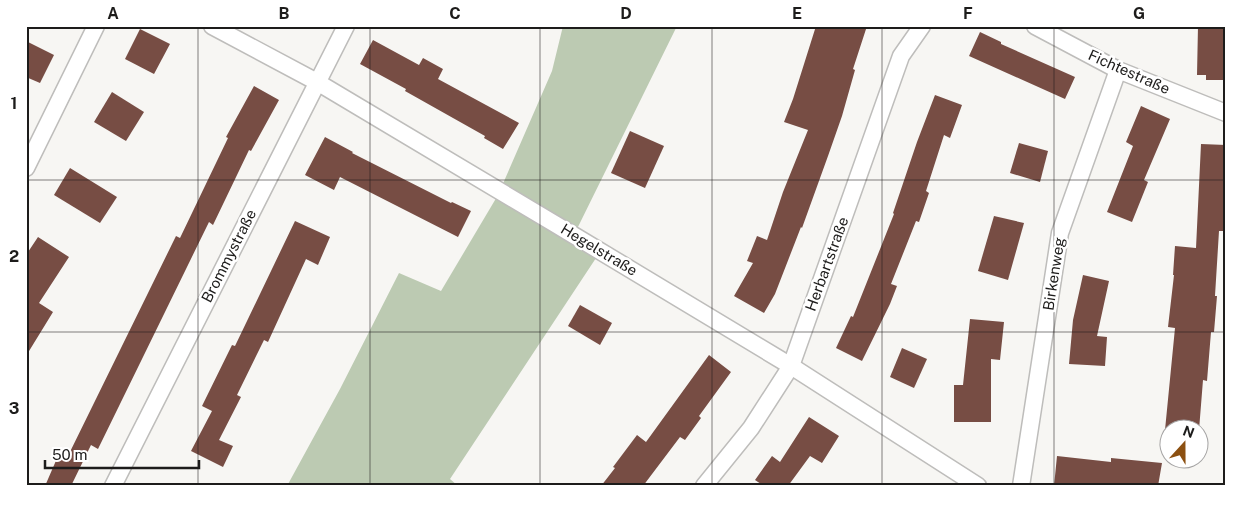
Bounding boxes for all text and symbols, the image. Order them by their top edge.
text: A [107,4,119,23]
text: B [279,4,290,23]
text: C [449,4,461,23]
text: D [620,4,632,23]
text: E [792,4,802,23]
text: F [963,4,973,23]
text: G [1133,4,1145,23]
street label: Fichtestraße [1086,46,1173,97]
text: 1 [11,94,17,113]
street label: Brommystraße [198,206,259,305]
street label: Herbartstraße [802,214,851,313]
street label: Hegelstraße [558,220,641,279]
street label: Birkenweg [1039,236,1068,312]
text: 2 [9,247,19,266]
text: 3 [9,399,19,418]
north arrow [1160,420,1210,470]
text: N [1181,422,1197,441]
scale bar [45,437,199,469]
text: 50 m [52,446,87,463]

